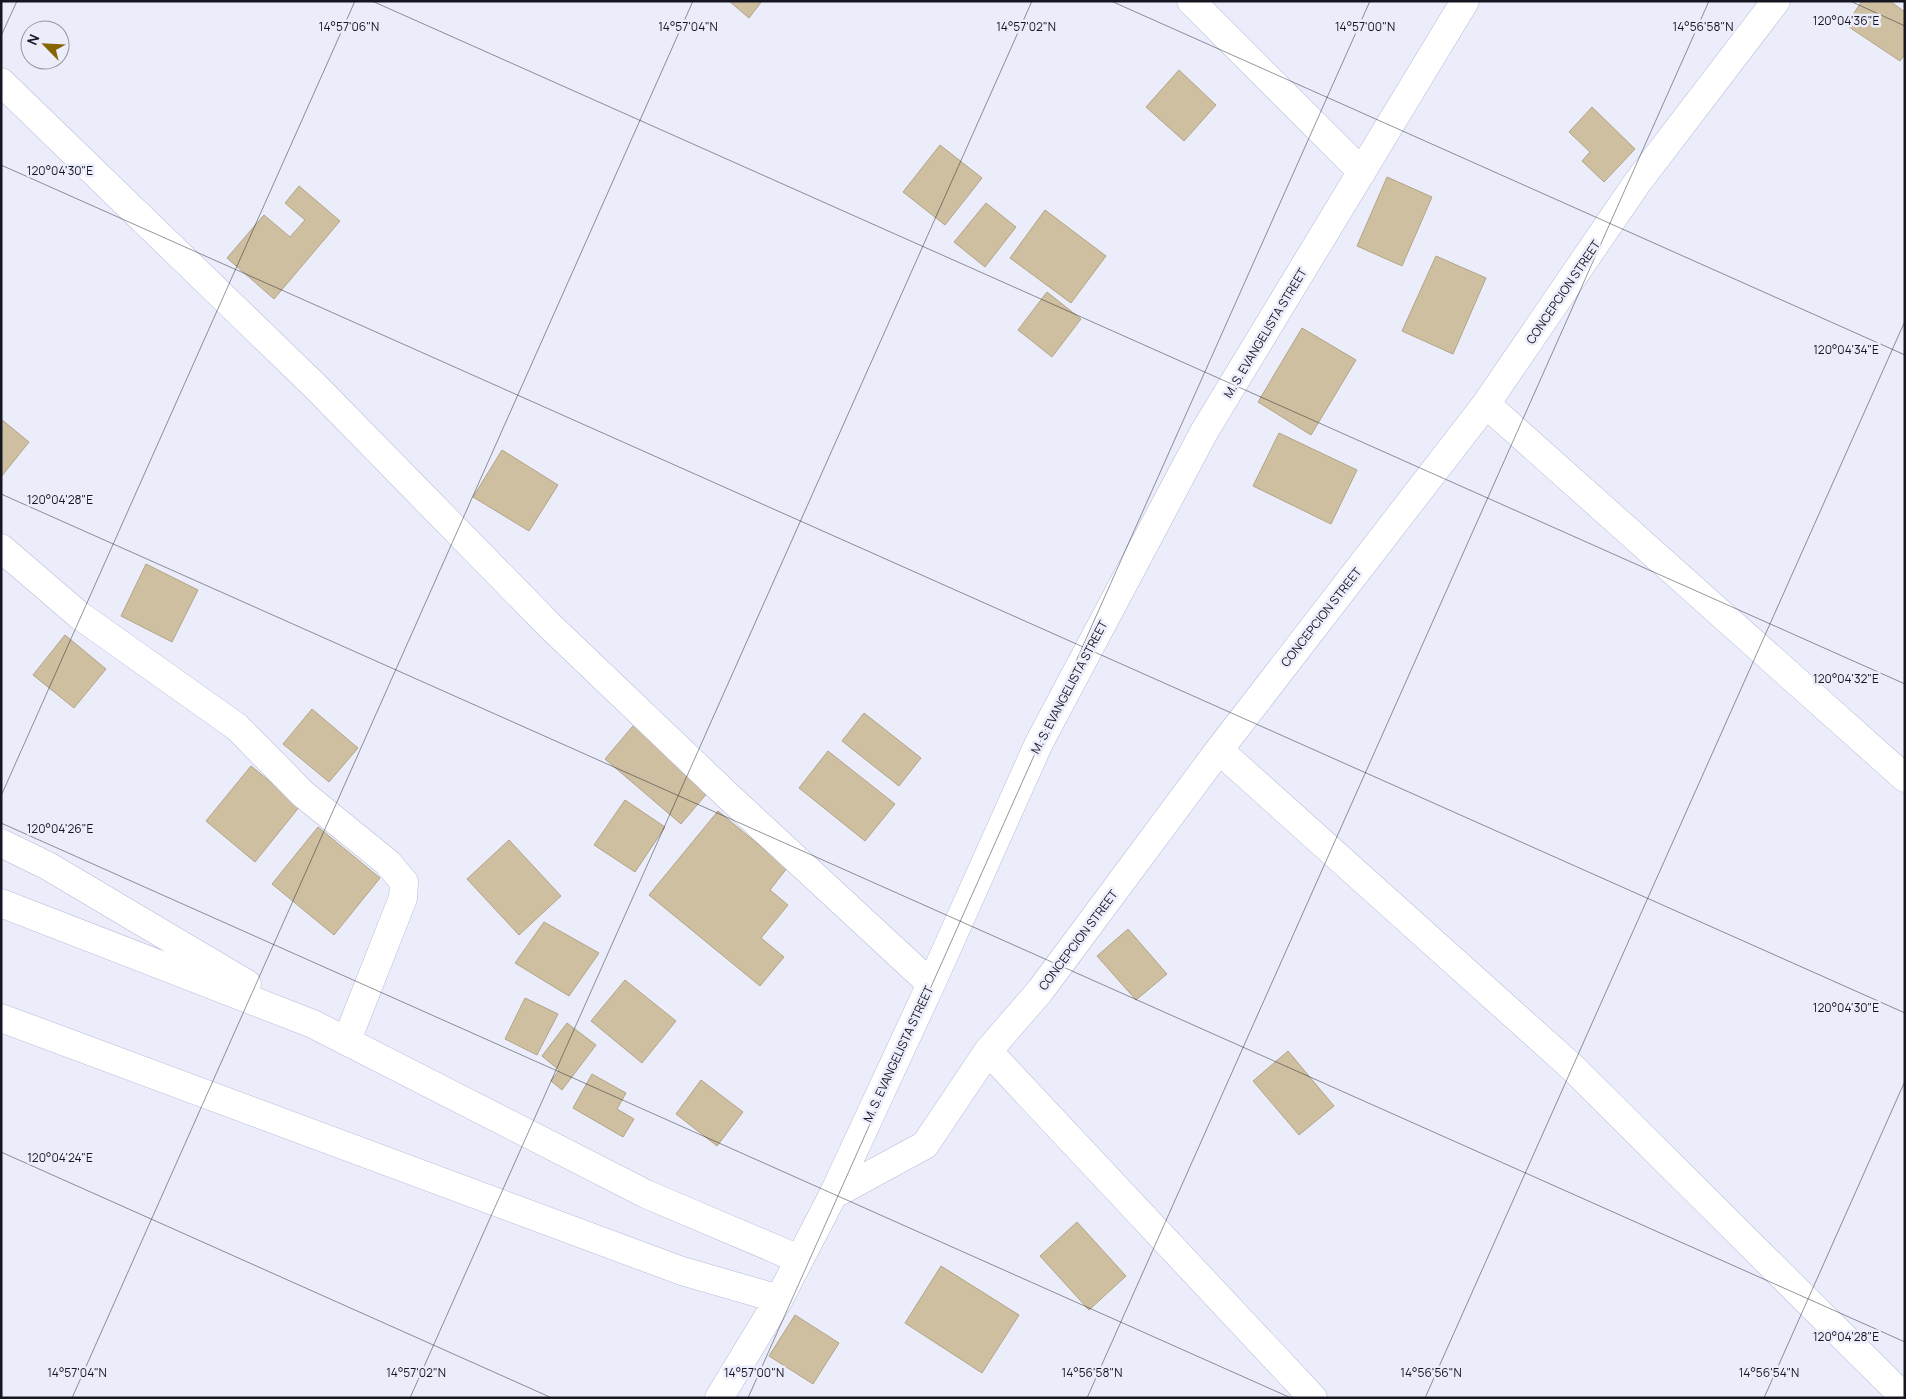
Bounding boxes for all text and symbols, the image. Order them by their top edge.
text: 120°04'36"E [1813,12,1879,29]
text: 14°57'06"N [319,18,379,35]
text: 14°57'04"N [658,18,718,35]
text: 14°57'02"N [996,18,1056,35]
text: 14°57'00"N [1335,18,1395,35]
text: 14°56'58"N [1673,18,1733,35]
north arrow [20,20,70,70]
text: N [22,31,43,48]
text: 120°04'30"E [27,162,93,179]
street label: CONCEPCION STREET [1522,236,1605,347]
street label: M. S. EVANGELISTA STREET [1219,264,1311,401]
text: 120°04'34"E [1813,341,1879,358]
text: 120°04'28"E [27,491,93,508]
street label: CONCEPCION STREET [1277,563,1366,670]
street label: M. S. EVANGELISTA STREET [1027,617,1112,757]
text: 120°04'32"E [1813,670,1879,687]
text: 120°04'26"E [27,820,93,837]
street label: CONCEPCION STREET [1035,886,1122,994]
street label: M. S. EVANGELISTA STREET [859,982,937,1125]
text: 120°04'30"E [1813,999,1879,1016]
text: 120°04'24"E [27,1149,93,1166]
text: 120°04'28"E [1813,1328,1879,1345]
text: 14°57'04"N [47,1364,107,1381]
text: 14°57'02"N [386,1364,446,1381]
text: 14°57'00"N [724,1364,784,1381]
text: 14°56'58"N [1062,1364,1122,1381]
text: 14°56'56"N [1400,1364,1462,1381]
text: 14°56'54"N [1739,1364,1799,1381]

